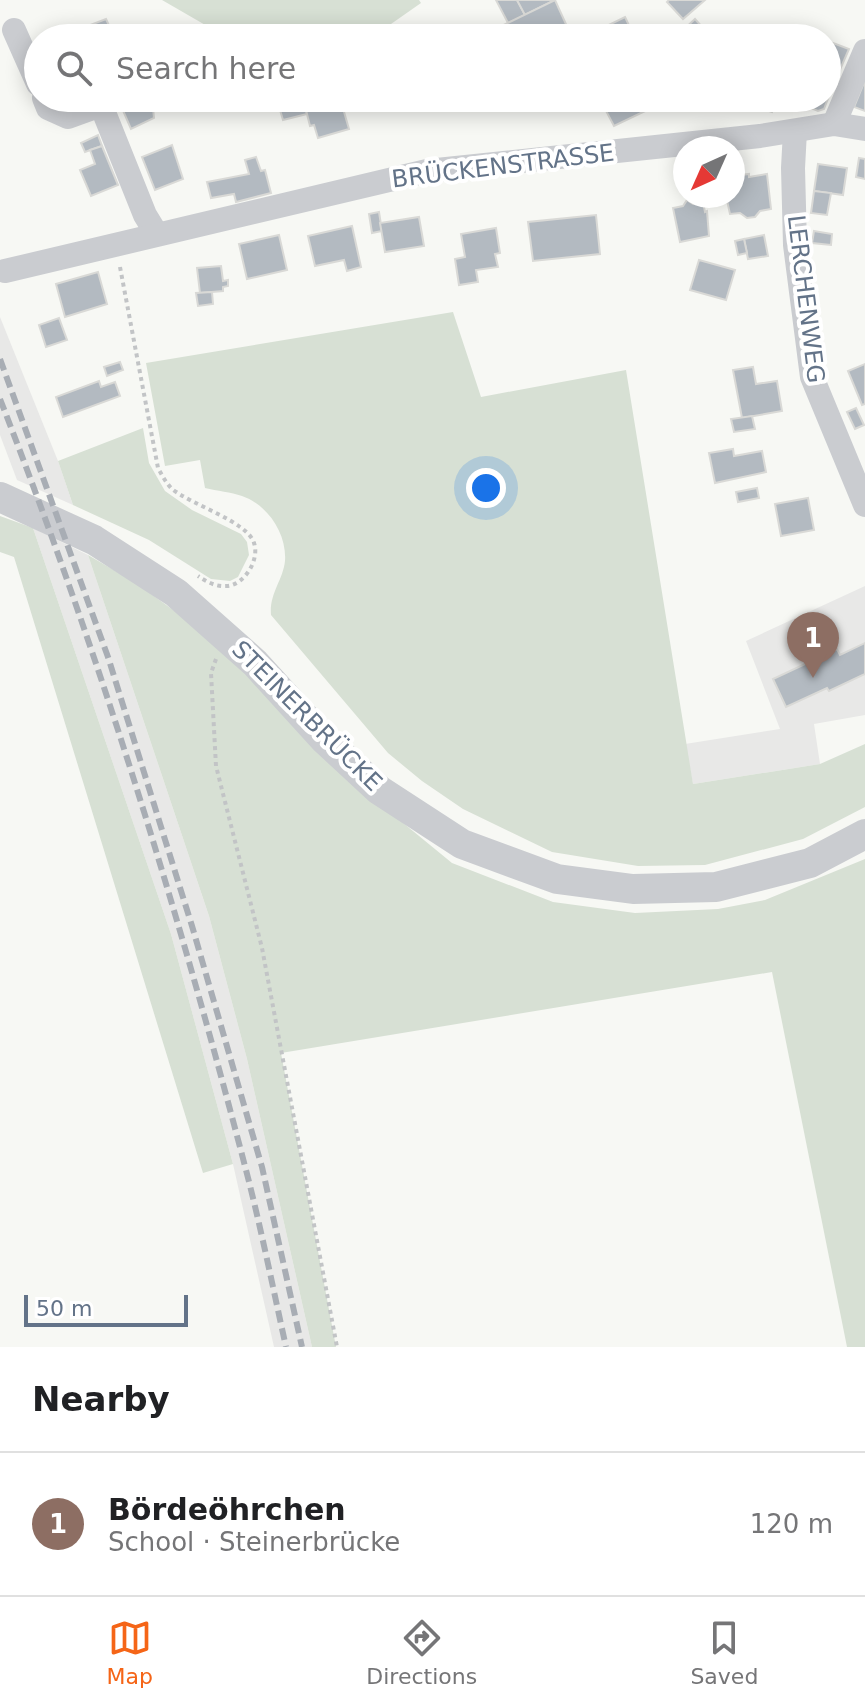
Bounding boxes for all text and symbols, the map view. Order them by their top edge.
search box [24,24,841,112]
icon: search [52,46,96,90]
text: Search here [116,51,296,86]
north arrow [673,136,745,208]
street label: BRÜCKENSTRASSE [390,137,616,194]
street label: LERCHENWEG [782,213,830,385]
your location [466,468,506,508]
pin: 1 [787,612,839,678]
street label: STEINERBRÜCKE [226,635,388,797]
scale bar [24,1291,188,1327]
text: 50 m [36,1296,92,1321]
text: Nearby [32,1379,170,1419]
text: Bördeöhrchen [108,1492,346,1527]
text: 1 [49,1509,67,1539]
text: 120 m [750,1509,833,1539]
text: School · Steinerbrücke [108,1527,400,1557]
tab: Map [107,1616,153,1689]
tab: Directions [366,1616,477,1689]
tab: Saved [690,1616,758,1689]

